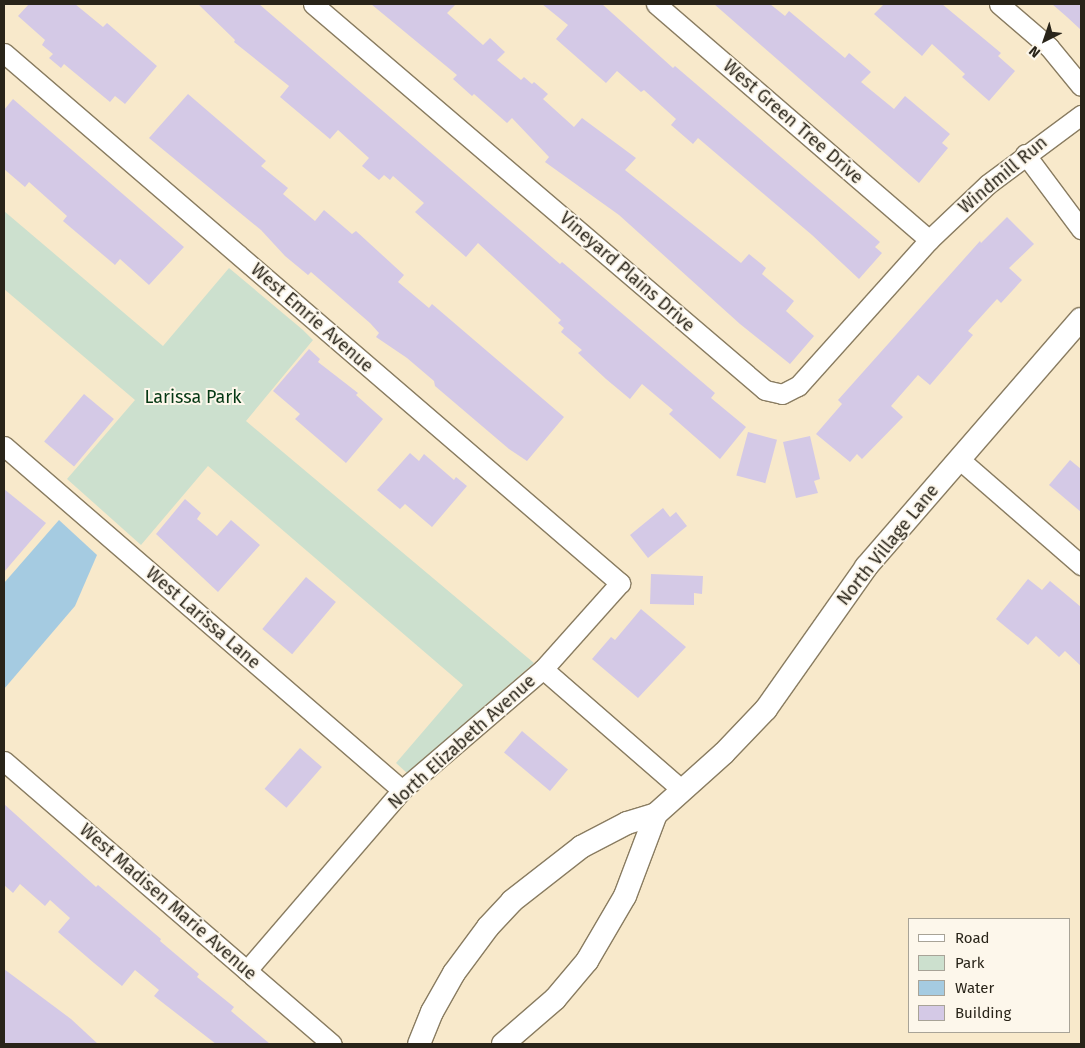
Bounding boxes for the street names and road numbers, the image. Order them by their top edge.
street label: West Green Tree Drive [719,55,867,189]
street label: Windmill Run [954,132,1052,218]
street label: Vineyard Plains Drive [555,207,699,337]
street label: West Emrie Avenue [246,259,378,377]
street label: North Village Lane [833,480,943,610]
street label: West Larissa Lane [141,562,265,674]
street label: North Elizabeth Avenue [384,670,540,814]
street label: West Madisen Marie Avenue [75,819,261,985]

